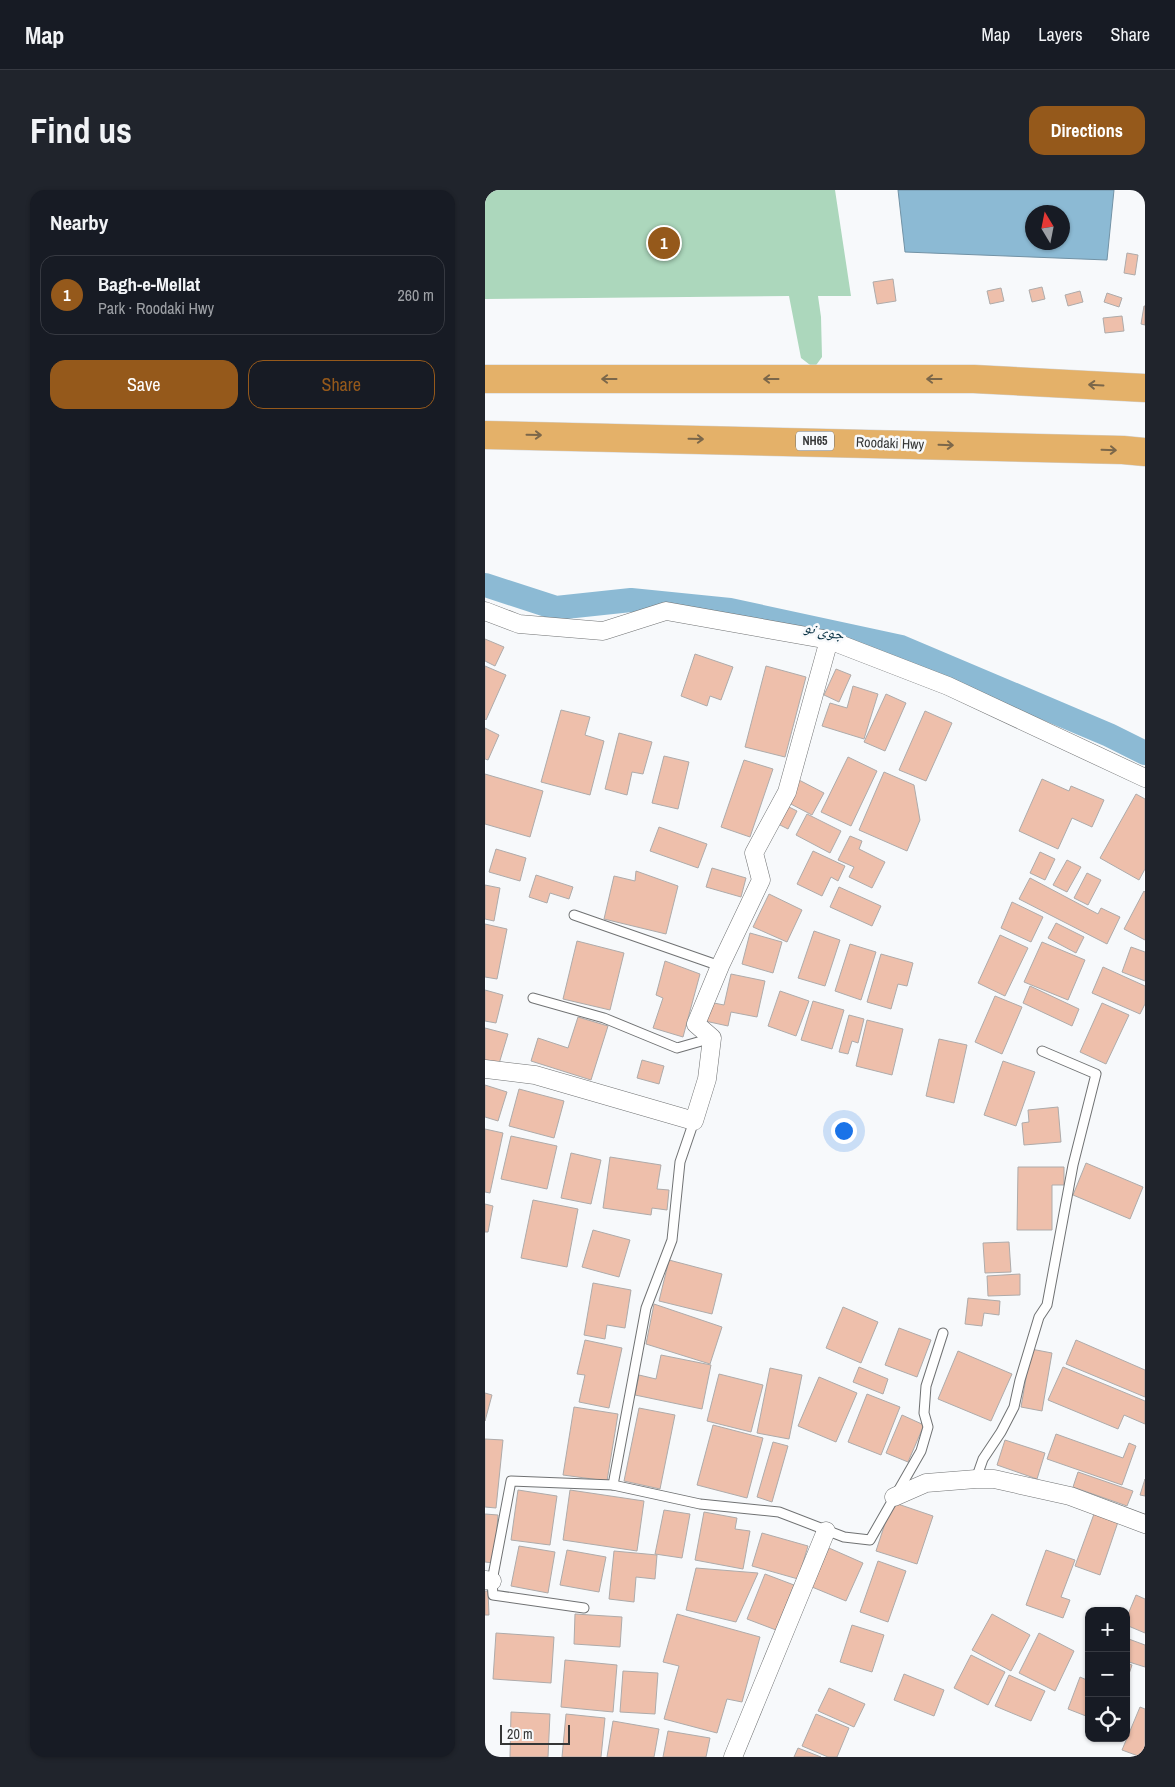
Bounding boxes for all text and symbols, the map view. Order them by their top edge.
text: Map [25,19,64,51]
text: Map [982,22,1010,47]
text: Layers [1038,22,1083,47]
text: Share [1111,22,1150,47]
button: Directions [1029,106,1145,155]
text: Find us [30,107,132,154]
north arrow [1025,205,1070,250]
text: Nearby [50,208,108,237]
pin: 1 [648,224,680,262]
text: Bagh-e-Mellat [98,271,200,297]
text: 1 [63,284,71,306]
text: 260 m [398,284,434,306]
text: Park · Roodaki Hwy [98,297,214,319]
button: Save [50,360,238,409]
button: Share [248,360,435,409]
one-way arrow [601,374,618,384]
one-way arrow [764,374,780,384]
one-way arrow [926,374,942,384]
one-way arrow [1089,381,1105,390]
one-way arrow [525,430,541,440]
road number: NH65 [796,432,834,450]
street label: Roodaki Hwy [856,433,925,453]
one-way arrow [688,434,704,443]
one-way arrow [938,440,954,450]
one-way arrow [1100,445,1116,454]
water label: جوی نو [801,616,846,645]
your location [831,1118,857,1144]
map controls [1085,1607,1130,1742]
button: + [1085,1607,1130,1652]
button: − [1085,1652,1130,1697]
button: locate [1085,1697,1130,1742]
scale bar [500,1722,570,1745]
text: 20 m [507,1725,533,1743]

